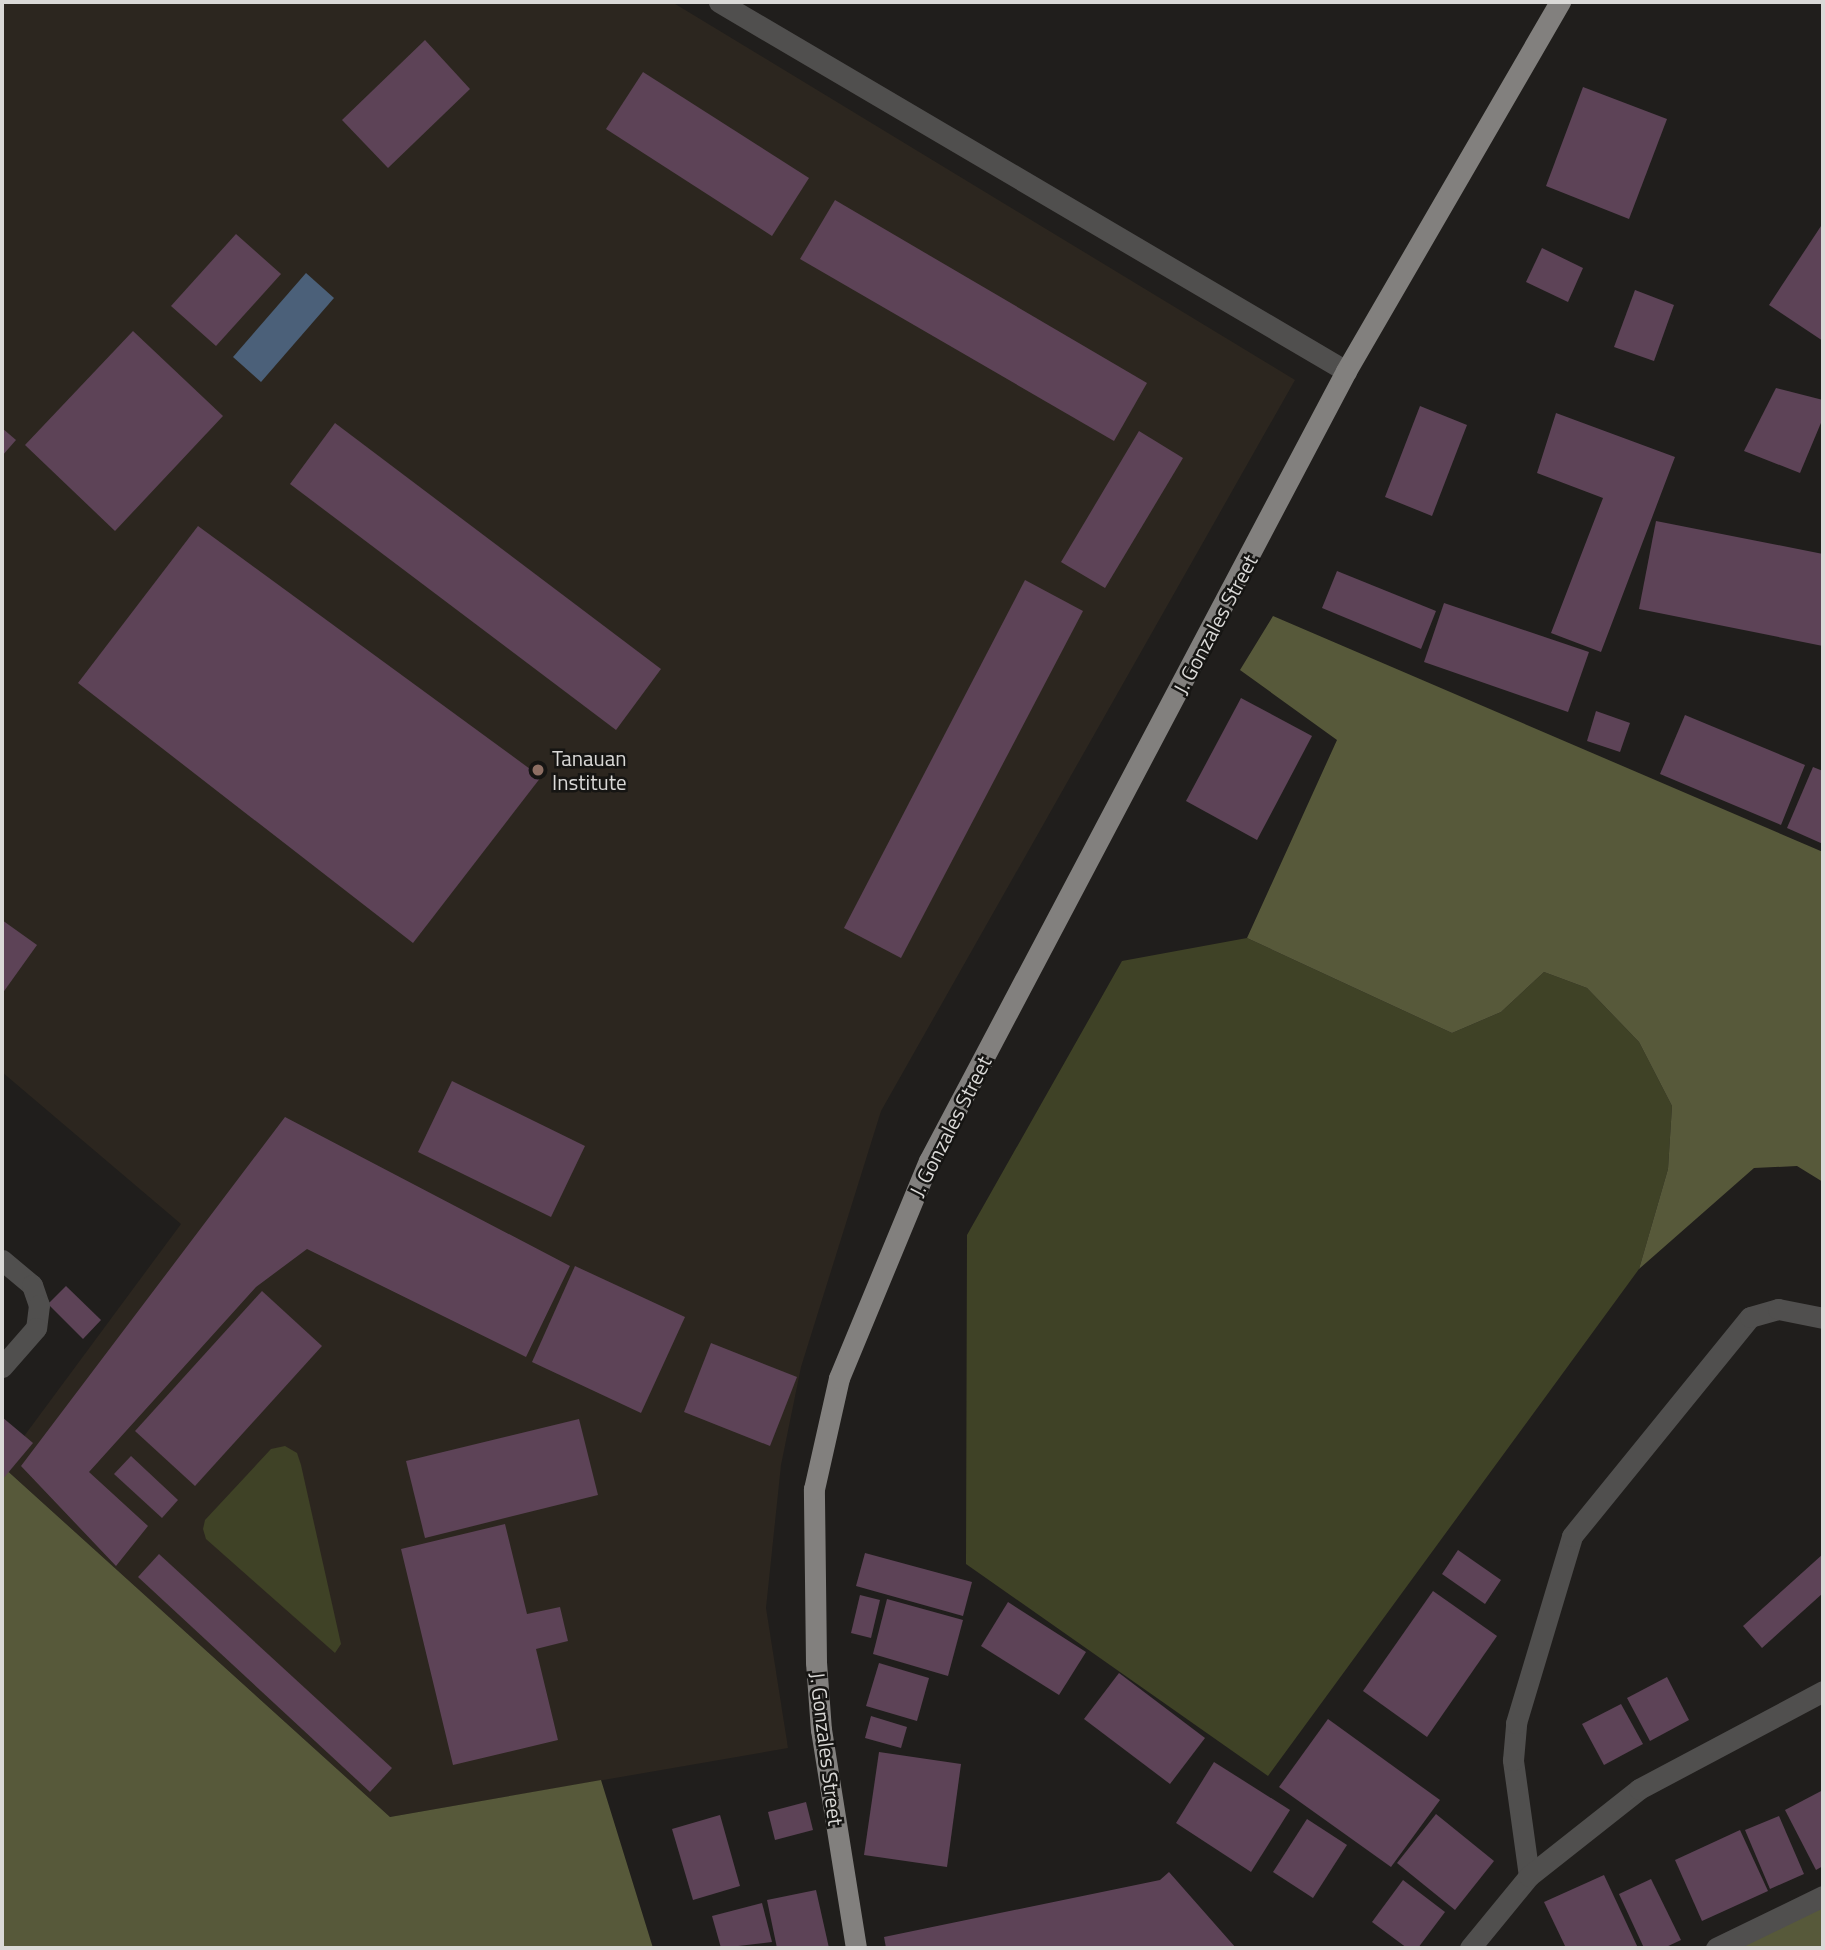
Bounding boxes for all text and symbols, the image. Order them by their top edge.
street label: J. Gonzales Street [1168,550,1262,698]
place label: Tanauan Institute [552,745,627,795]
marker: Tanauan Institute [530,762,546,778]
street label: J. Gonzales Street [904,1051,996,1201]
street label: J. Gonzales Street [805,1671,849,1827]

